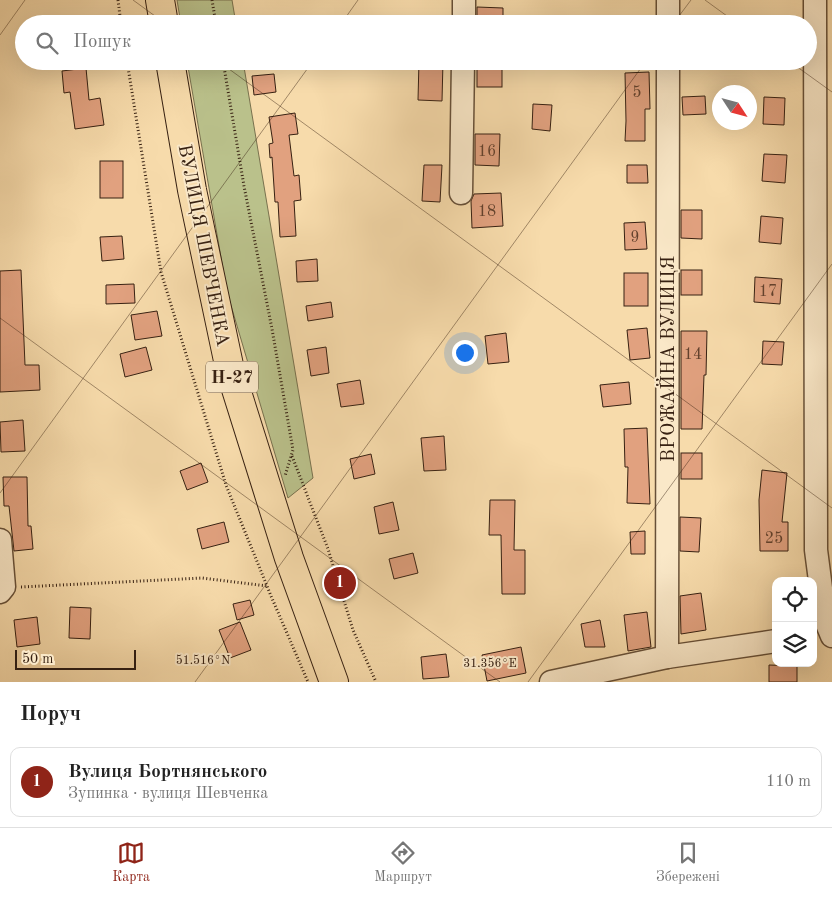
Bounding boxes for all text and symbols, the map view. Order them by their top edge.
search box [15,15,817,70]
icon: search [33,29,61,57]
text: Пошук [73,33,131,52]
house number: 5 [632,85,642,101]
north arrow [712,85,757,130]
street label: ВУЛИЦЯ ШЕВЧЕНКА [174,143,232,349]
house number: 16 [478,144,496,160]
house number: 18 [478,204,496,220]
house number: 9 [630,230,640,246]
street label: ВРОЖАЙНА ВУЛИЦЯ [656,256,679,462]
house number: 17 [759,284,777,300]
your location [452,340,478,366]
house number: 14 [684,347,702,363]
road number: Н-27 [206,362,258,392]
house number: 25 [765,531,783,547]
pin: 1 [324,564,356,602]
map controls [772,577,817,667]
button: locate [772,577,817,622]
button: layers [772,622,817,667]
scale bar [15,647,136,670]
text: 50 m [22,652,53,666]
text: 51.516°N [176,654,230,667]
text: 31.356°E [463,657,517,670]
text: Поруч [20,704,81,725]
text: Вулиця Бортнянського [68,763,267,782]
text: 1 [32,774,42,790]
text: 110 m [766,774,811,790]
text: Зупинка · вулиця Шевченка [68,786,268,802]
tab: Карта [112,839,150,886]
tab: Маршрут [374,839,432,886]
tab: Збережені [656,839,720,886]

